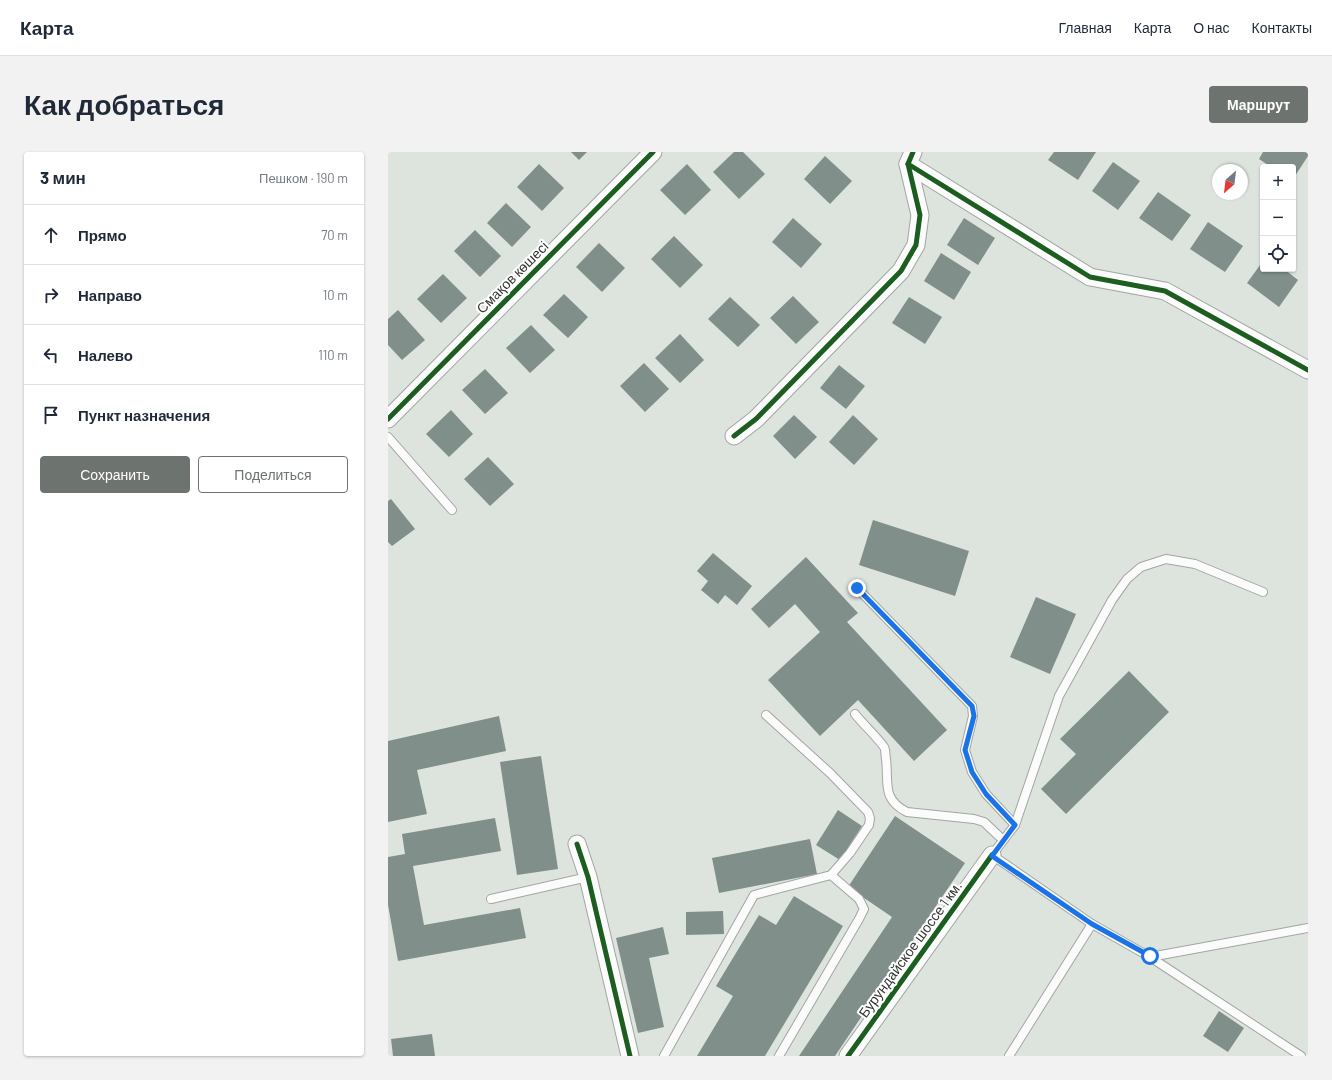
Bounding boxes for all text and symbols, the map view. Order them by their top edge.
text: Карта [20,16,74,39]
text: Главная [1059,19,1112,36]
text: Карта [1134,19,1171,36]
text: О нас [1193,19,1230,36]
text: Контакты [1252,19,1312,36]
button: Маршрут [1209,86,1308,123]
text: Как добраться [24,87,224,121]
north arrow [1212,164,1248,200]
map controls [1260,164,1296,272]
button: + [1260,164,1296,200]
text: 3 мин [40,167,86,187]
text: Пешком · 190 m [259,170,348,186]
button: − [1260,200,1296,236]
icon: ahead [40,224,62,246]
text: Прямо [78,226,127,244]
text: 70 m [321,227,348,243]
button: locate [1260,236,1296,272]
street label: Смақов көшесі [473,238,551,316]
icon: right [40,284,62,306]
text: Направо [78,286,142,304]
text: 10 m [323,287,348,303]
icon: left [40,344,62,366]
text: Налево [78,346,133,364]
text: 110 m [318,347,348,363]
icon: arrive [40,404,62,426]
text: Пункт назначения [78,406,210,424]
button: Сохранить [40,456,190,493]
button: Поделиться [198,456,348,493]
route end [848,579,866,597]
street label: Бурундайское шоссе 1 км. [855,877,965,1021]
route start [1141,947,1159,965]

